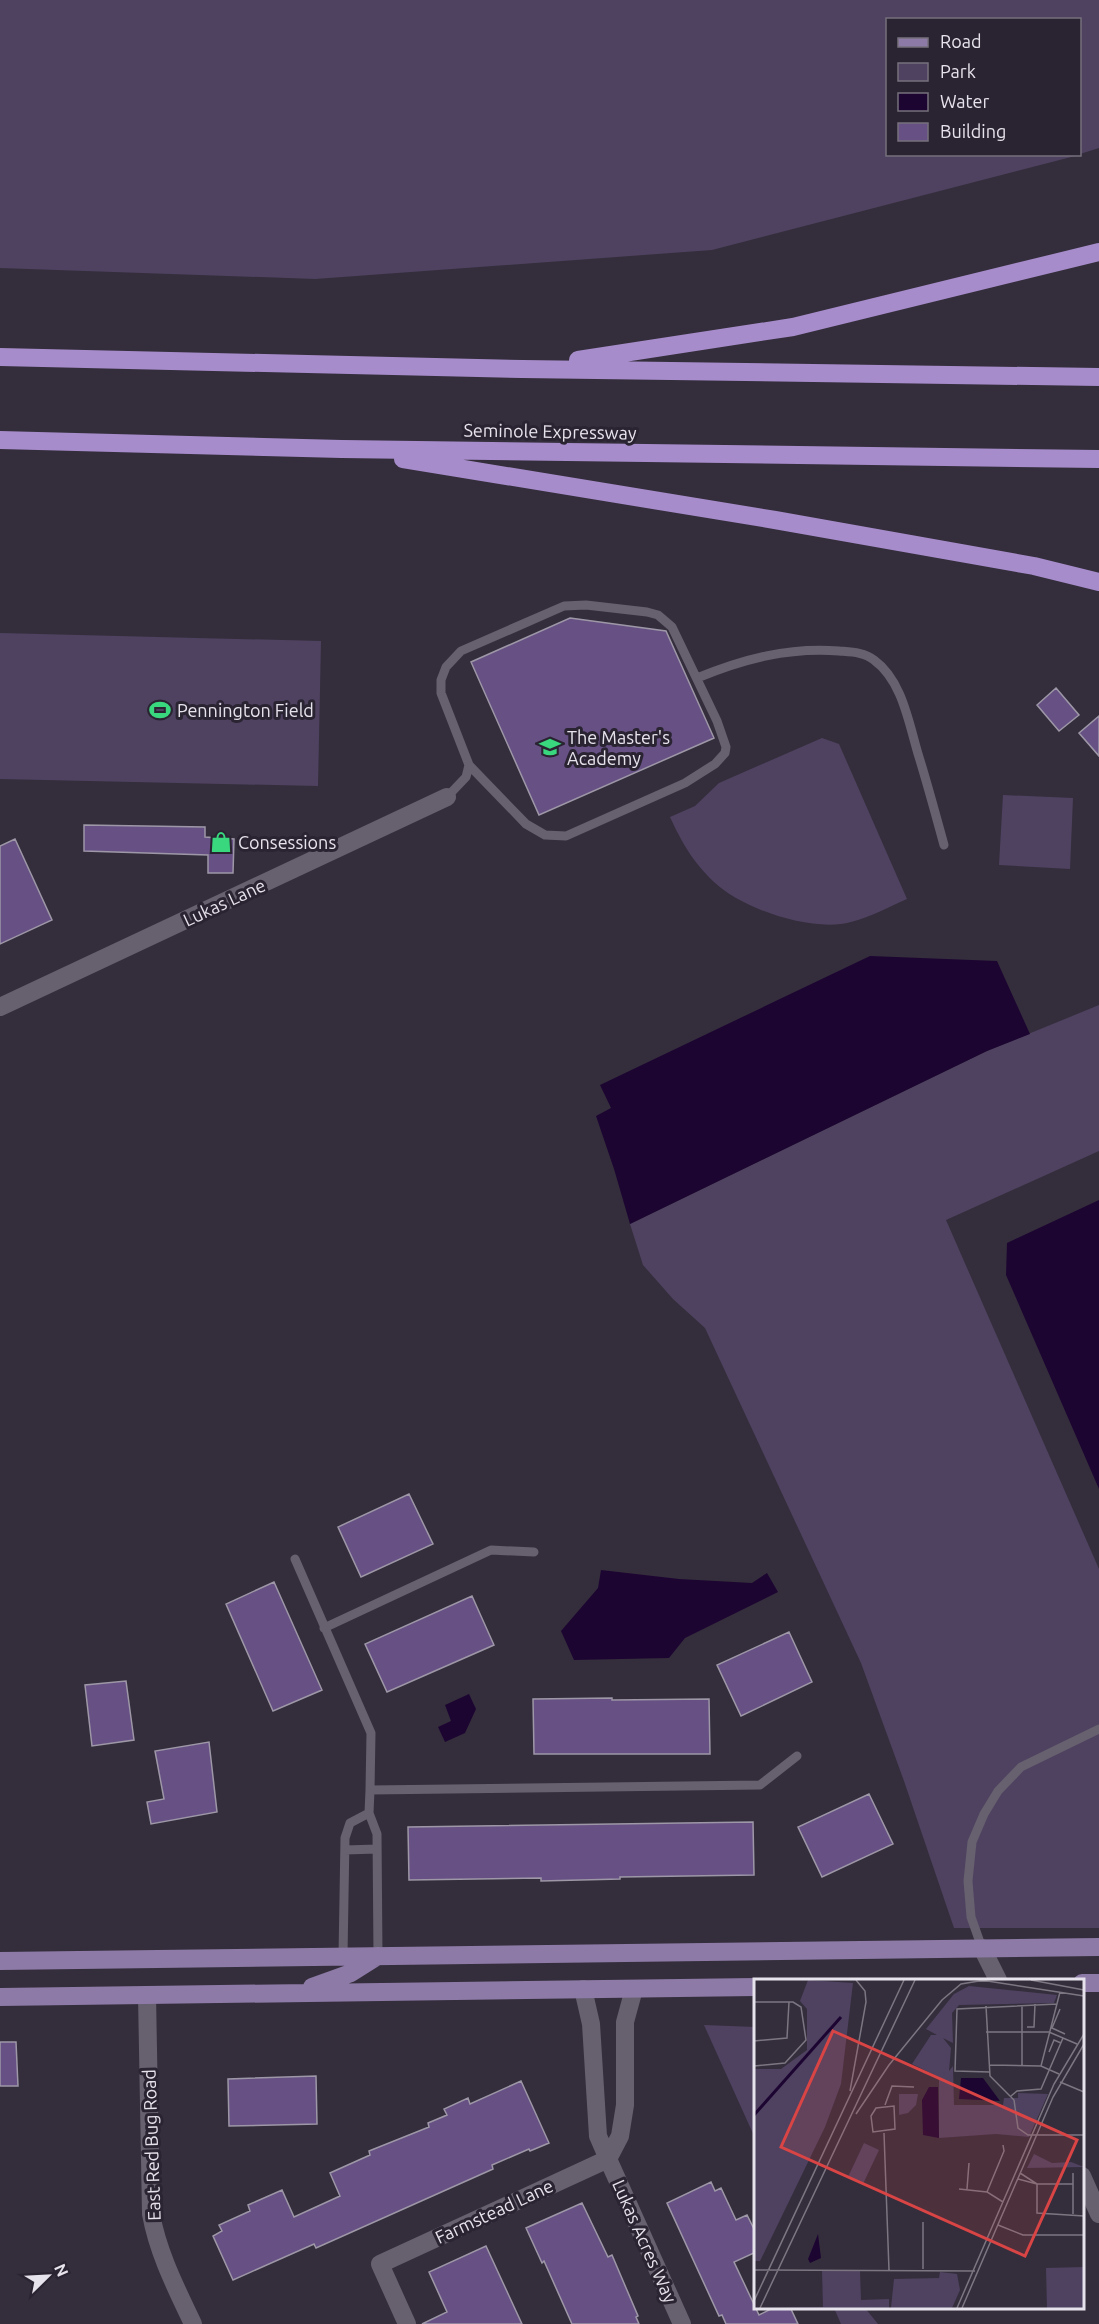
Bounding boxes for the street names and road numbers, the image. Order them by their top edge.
street label: Seminole Expressway [463,419,637,443]
street label: Lukas Lane [180,874,268,930]
street label: East Red Bug Road [138,2069,164,2221]
street label: Farmstead Lane [432,2175,556,2247]
street label: Lukas Acres Way [609,2176,681,2306]

